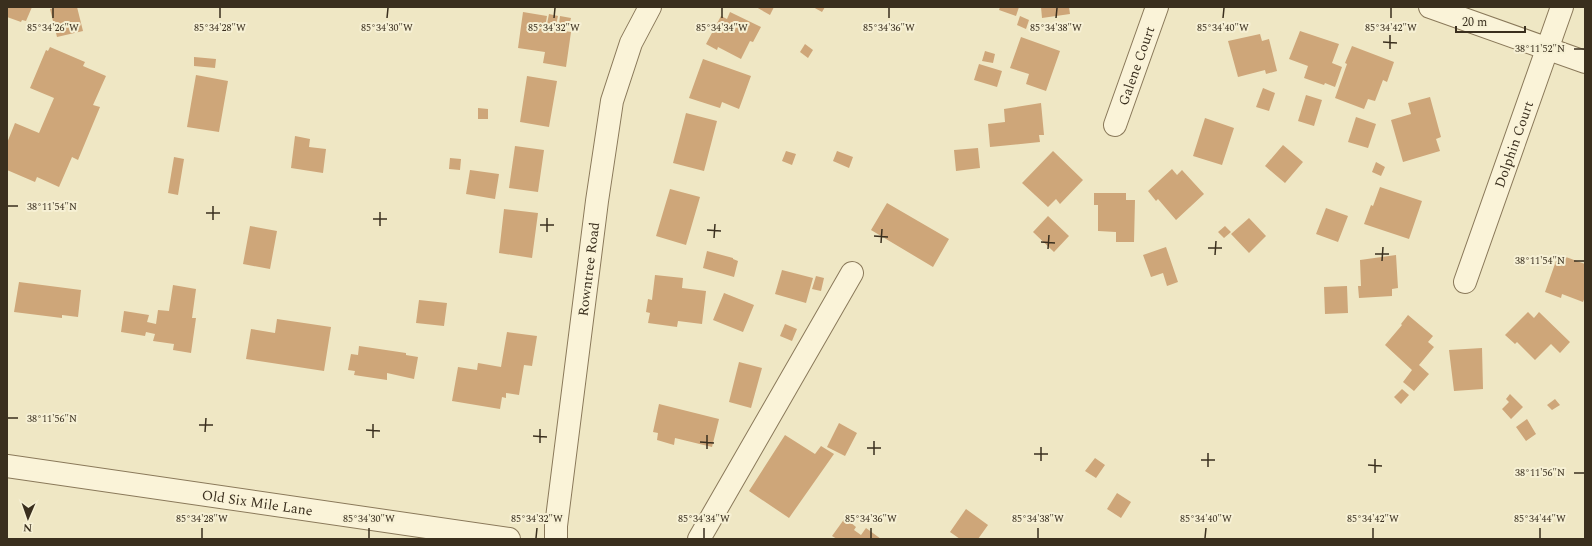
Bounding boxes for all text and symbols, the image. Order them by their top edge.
scale bar [1456,8,1525,34]
text: 20 m [1462,13,1487,32]
text: 85°34'26"W [27,20,79,36]
text: 85°34'28"W [194,20,246,36]
text: 85°34'30"W [361,20,413,36]
text: 85°34'32"W [528,20,580,36]
text: 85°34'34"W [696,20,748,36]
text: 85°34'36"W [863,20,915,36]
text: 85°34'38"W [1030,20,1082,36]
text: 85°34'40"W [1197,20,1249,36]
text: 85°34'42"W [1365,20,1417,36]
street label: Galene Court [1113,23,1160,108]
text: 38°11'52"N [1515,41,1565,57]
street label: Dolphin Court [1489,98,1539,191]
text: 38°11'54"N [27,199,77,215]
street label: Rowntree Road [573,221,605,317]
text: 38°11'54"N [1515,253,1565,269]
text: 38°11'56"N [27,411,77,427]
text: 38°11'56"N [1515,465,1565,481]
street label: Old Six Mile Lane [200,484,314,521]
north arrow [8,498,48,538]
text: 85°34'28"W [176,511,228,527]
text: 85°34'30"W [343,511,395,527]
text: 85°34'32"W [511,511,563,527]
text: 85°34'34"W [678,511,730,527]
text: 85°34'36"W [845,511,897,527]
text: 85°34'38"W [1012,511,1064,527]
text: 85°34'40"W [1180,511,1232,527]
text: 85°34'42"W [1347,511,1399,527]
text: 85°34'44"W [1514,511,1566,527]
text: N [23,519,32,536]

